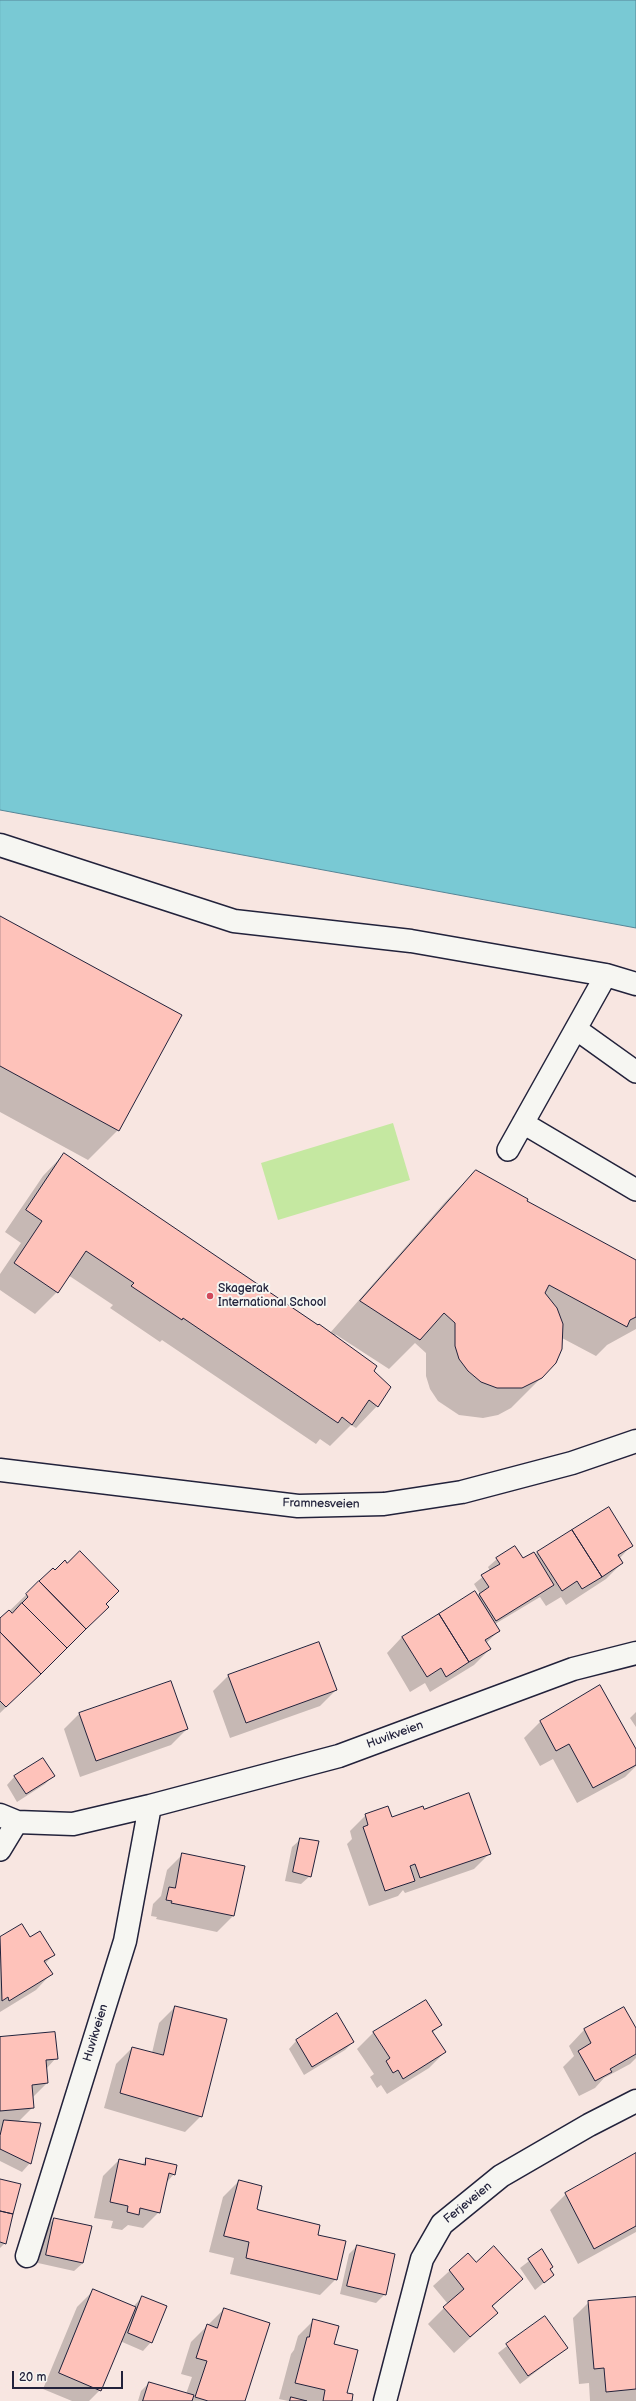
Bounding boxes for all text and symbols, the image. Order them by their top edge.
place label: Skagerak International School [218,1282,326,1310]
marker: Skagerak International School [205,1291,215,1301]
street label: Framnesveien [282,1496,360,1512]
street label: Huvikveien [365,1718,425,1752]
street label: Huvikveien [80,2003,112,2063]
street label: Ferjeveien [441,2179,495,2227]
scale bar [14,2363,125,2389]
text: 20 m [19,2370,46,2385]

